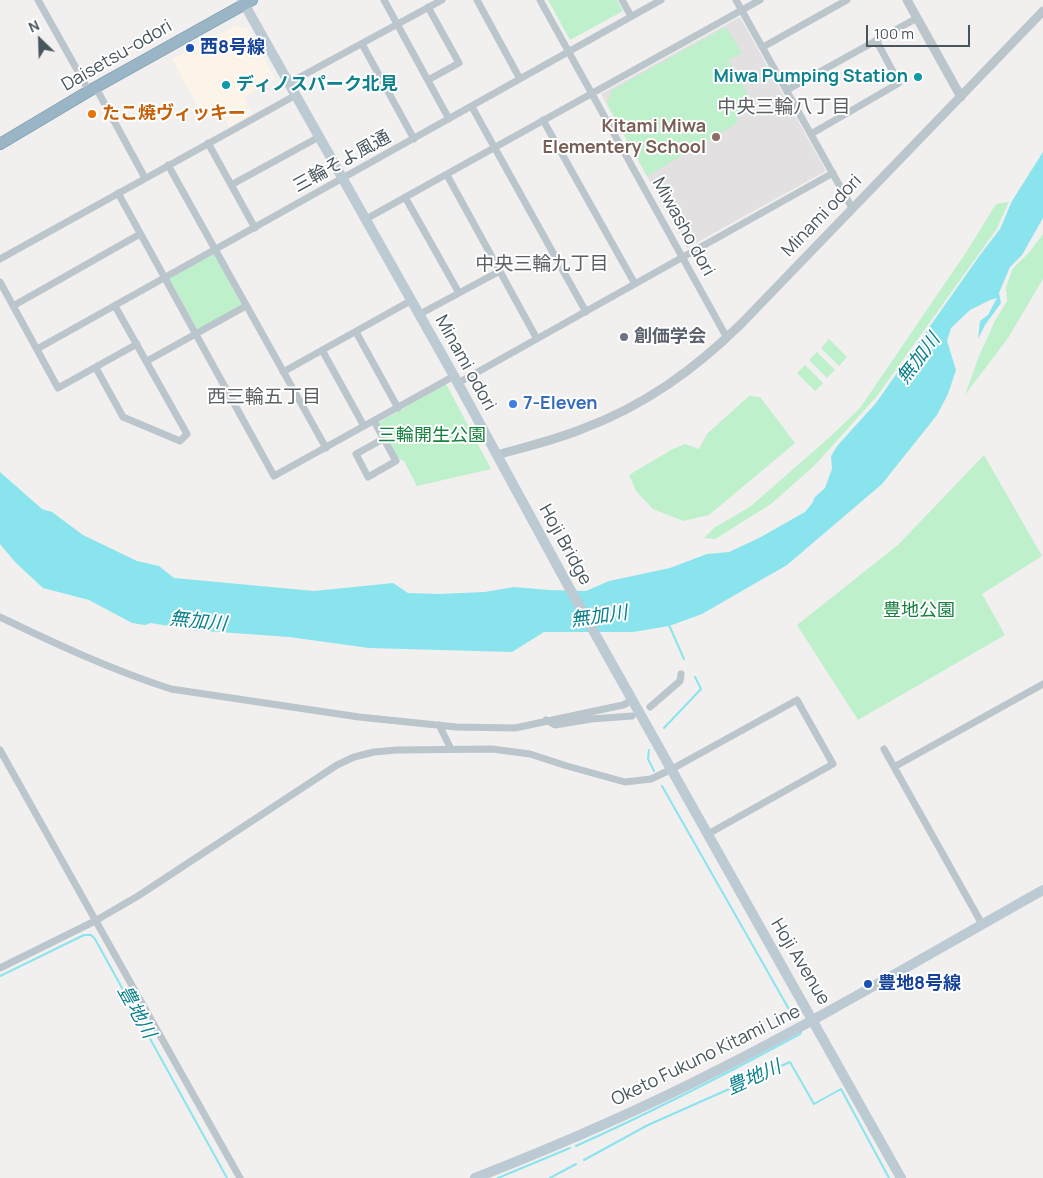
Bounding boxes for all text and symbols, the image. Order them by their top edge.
north arrow [15,15,65,65]
text: N [25,15,42,37]
scale bar [868,15,972,47]
street label: Daisetsu-odori [58,16,176,96]
text: 100 m [874,23,914,44]
place label: 西8号線 [200,37,265,59]
marker: 西8号線 [184,42,196,54]
place label: Miwa Pumping Station [713,66,908,88]
marker: Miwa Pumping Station [912,71,924,83]
place label: ディノスパーク北見 [236,74,398,96]
marker: ディノスパーク北見 [220,79,232,91]
district label: 中央三輪八丁目 [718,97,850,119]
place label: たこ焼ヴィッキー [102,103,246,125]
marker: たこ焼ヴィッキー [86,108,98,120]
place label: Kitami Miwa Elementery School [543,116,706,158]
street label: 三輪そよ風通 [290,126,394,198]
marker: Kitami Miwa Elementery School [710,131,722,143]
street label: Minami odori [778,170,866,262]
street label: Miwasho dori [647,174,719,280]
district label: 中央三輪九丁目 [476,254,608,276]
street label: Minami odori [430,312,500,414]
place label: 創価学会 [634,326,706,348]
water label: 無加川 [893,329,945,389]
marker: 創価学会 [618,331,630,343]
district label: 西三輪五丁目 [207,387,321,409]
place label: 7-Eleven [523,393,598,415]
marker: 7-Eleven [507,398,519,410]
park label: 三輪開生公園 [378,425,486,447]
street label: Hoji Bridge [534,501,596,589]
park label: 豊地公園 [883,600,955,622]
water label: 無加川 [569,602,629,632]
water label: 無加川 [168,608,228,636]
street label: Hoji Avenue [766,915,834,1009]
place label: 豊地8号線 [878,973,961,995]
marker: 豊地8号線 [862,978,874,990]
water label: 豊地川 [112,982,160,1042]
street label: Oketo Fukuno Kitami Line [608,1001,804,1111]
water label: 豊地川 [723,1056,785,1100]

